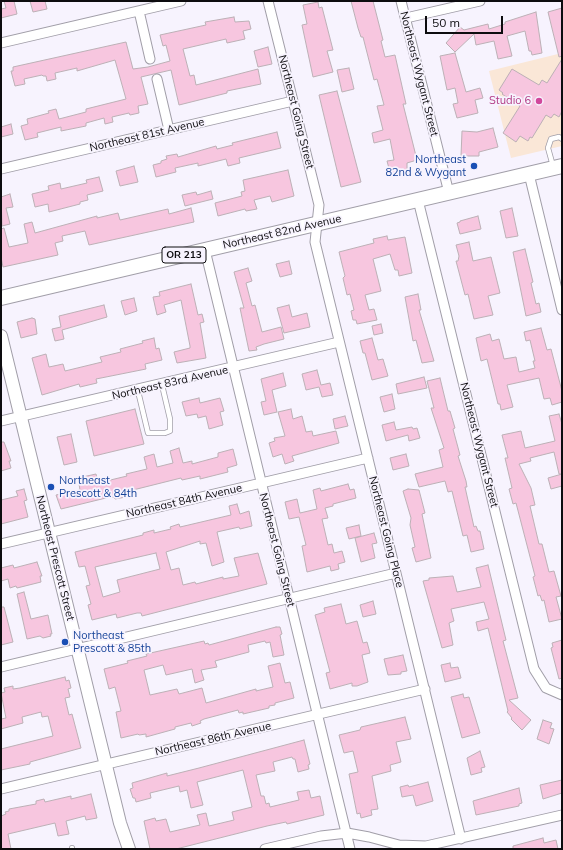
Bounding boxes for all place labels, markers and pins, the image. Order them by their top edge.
place label: Studio 6 [489,94,531,108]
marker: Studio 6 [534,96,544,106]
place label: Northeast 82nd & Wygant [385,153,466,179]
marker: Northeast 82nd & Wygant [469,161,479,171]
place label: Northeast Prescott & 84th [59,474,137,500]
marker: Northeast Prescott & 84th [46,482,56,492]
place label: Northeast Prescott & 85th [73,629,151,655]
marker: Northeast Prescott & 85th [60,637,70,647]

